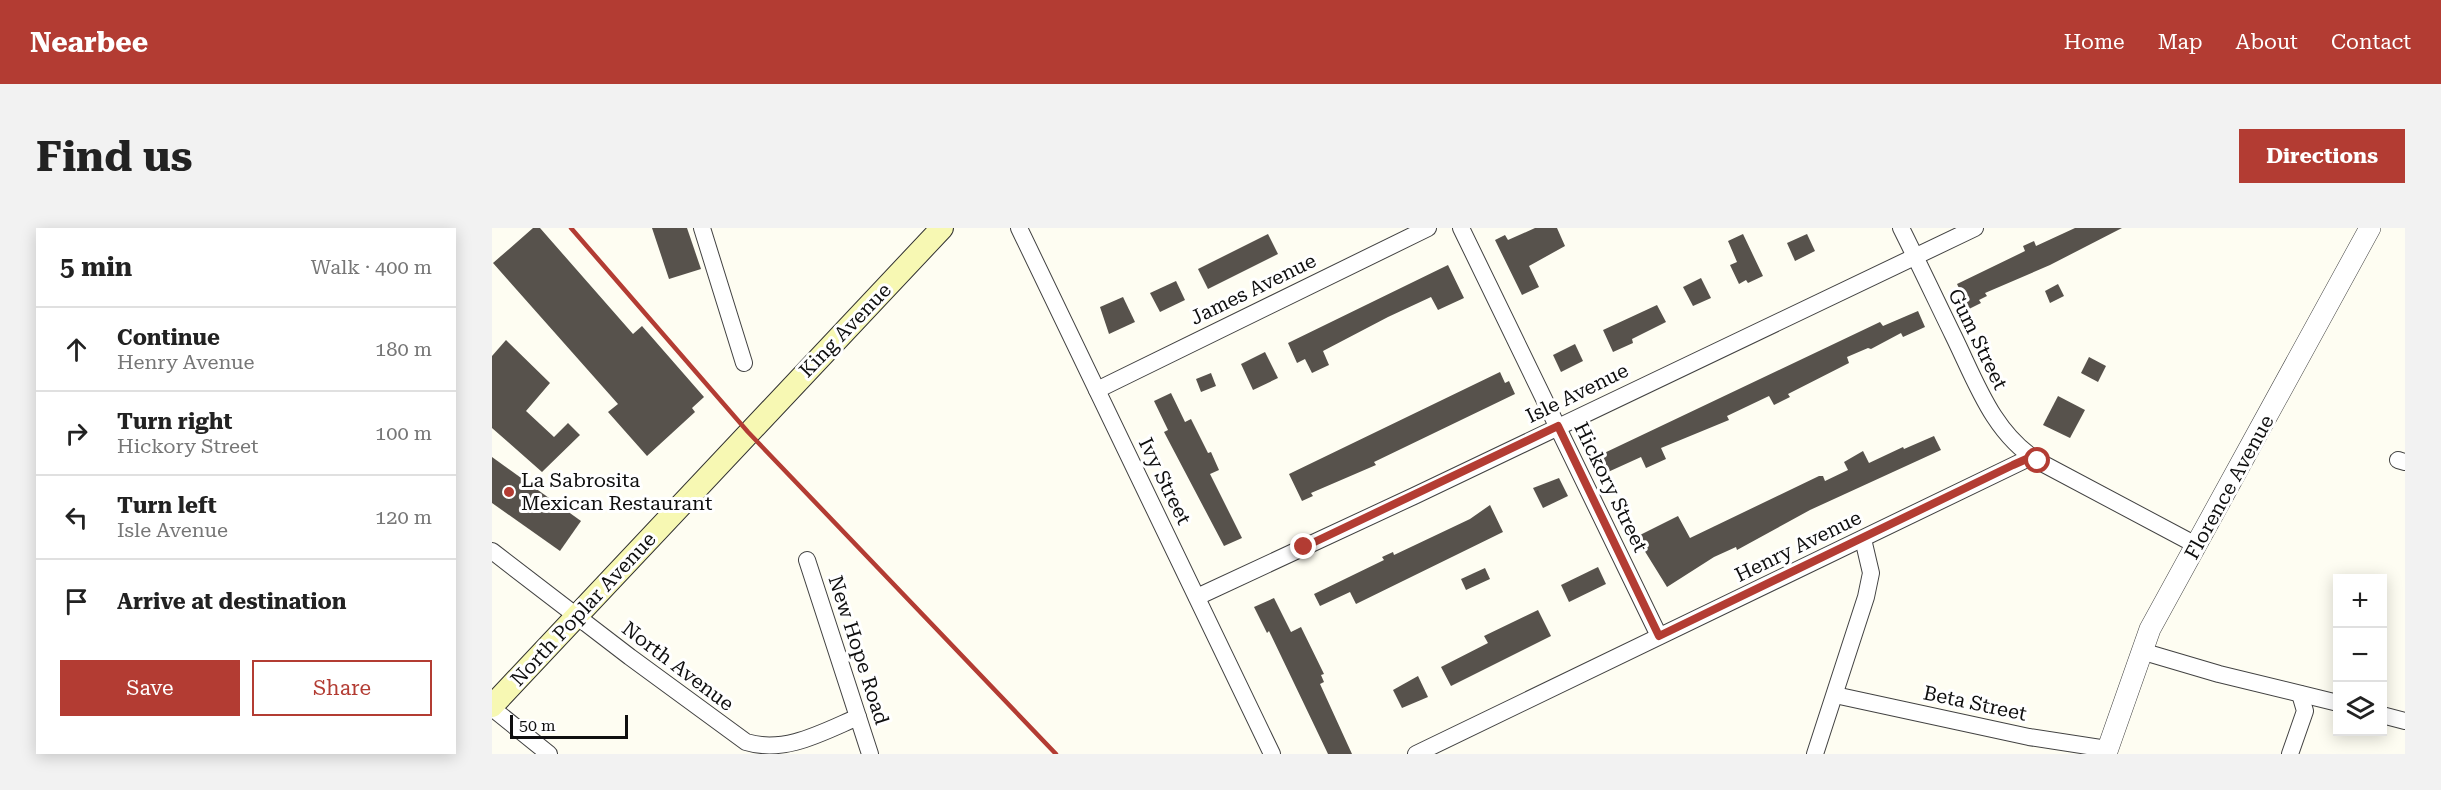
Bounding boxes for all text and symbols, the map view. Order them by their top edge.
text: Nearbee [30,26,148,59]
text: Home [2064,30,2125,54]
text: Map [2158,30,2203,54]
text: About [2236,30,2298,54]
text: Contact [2331,30,2411,54]
button: Directions [2239,129,2405,183]
text: Find us [36,132,193,181]
street label: James Avenue [1186,248,1320,330]
text: 5 min [60,252,132,282]
text: Walk · 400 m [311,255,432,279]
street label: King Avenue [794,278,896,382]
street label: Gum Street [1943,285,2013,394]
text: Continue [117,325,220,350]
icon: ahead [60,333,93,366]
text: 180 m [375,337,432,361]
text: Henry Avenue [117,350,255,374]
street label: Isle Avenue [1522,358,1632,428]
text: Turn right [117,409,232,434]
street label: Florence Avenue [2179,411,2279,563]
icon: right [60,417,93,450]
street label: Hickory Street [1569,418,1653,556]
text: 100 m [375,421,432,445]
text: Hickory Street [117,434,258,458]
street label: Ivy Street [1134,434,1197,529]
route start [2024,447,2050,473]
place label: La Sabrosita Mexican Restaurant [521,468,713,515]
marker: La Sabrosita Mexican Restaurant [502,485,516,499]
text: Turn left [117,493,217,518]
icon: left [60,501,93,534]
text: 120 m [375,505,432,529]
street label: Henry Avenue [1731,505,1865,587]
text: Isle Avenue [117,518,228,542]
street label: North Poplar Avenue [505,527,661,691]
route end [1290,533,1316,559]
street label: New Hope Road [824,572,894,728]
map controls [2333,574,2387,736]
button: + [2333,574,2387,628]
icon: arrive [60,585,93,618]
text: Arrive at destination [117,589,346,614]
street label: North Avenue [617,616,739,716]
button: − [2333,628,2387,682]
button: Save [60,660,240,716]
button: Share [252,660,432,716]
street label: Beta Street [1921,680,2029,726]
button: layers [2333,682,2387,736]
scale bar [510,712,628,739]
text: 50 m [519,716,556,735]

